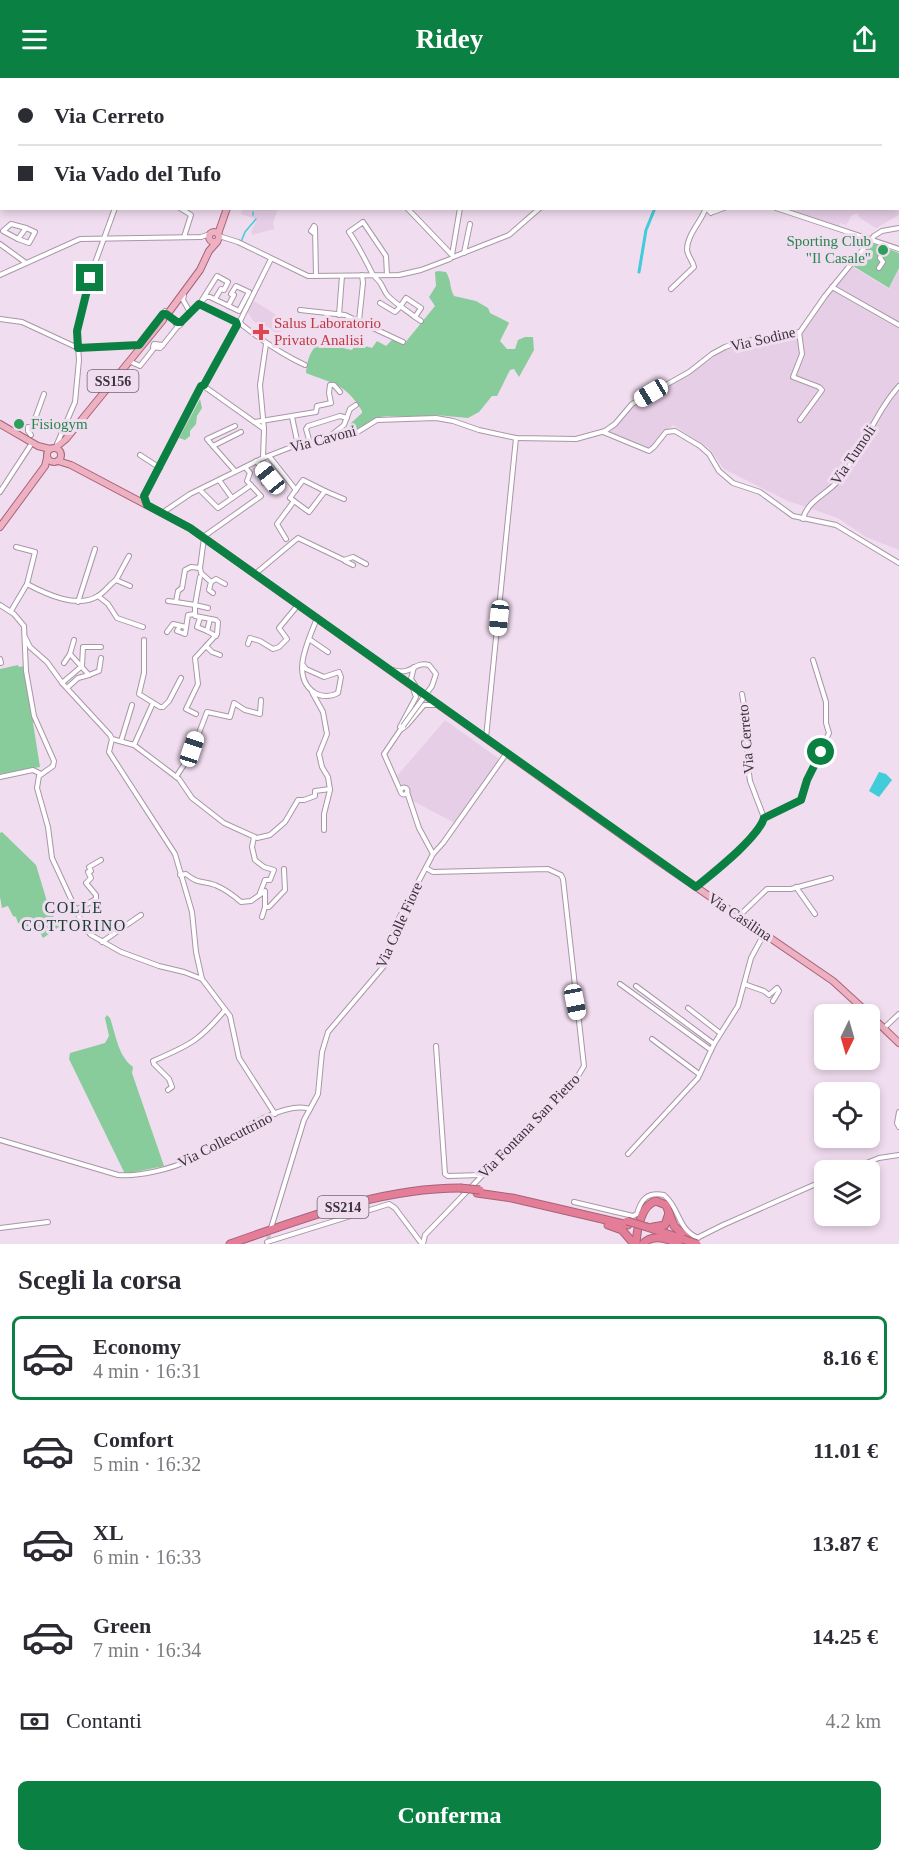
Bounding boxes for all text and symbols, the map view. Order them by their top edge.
icon: menu [18,23,51,56]
icon: share [848,23,881,56]
text: Ridey [416,24,483,54]
text: Via Cerreto [54,103,165,128]
text: Via Vado del Tufo [54,161,221,186]
place label: Sporting Club "Il Casale" [786,233,871,266]
marker: Sporting Club "Il Casale" [876,243,890,257]
route end [76,264,103,291]
place label: Salus Laboratorio Privato Analisi [274,315,381,348]
marker: Salus Laboratorio Privato Analisi [252,323,270,341]
street label: Via Sodine [729,324,797,354]
road number: SS156 [88,370,138,392]
car [631,376,671,410]
place label: Fisiogym [31,416,88,432]
marker: Fisiogym [12,417,26,431]
street label: Via Cavoni [288,422,358,456]
street label: Via Tumoli [827,422,879,488]
car [252,458,288,498]
car [488,599,510,637]
street label: Via Cerreto [735,704,757,774]
car [178,729,206,769]
route start [807,738,834,765]
street label: Via Colle Fiore [373,879,425,970]
street label: Via Casilina [705,890,775,944]
district label: COLLE COTTORINO [21,899,127,934]
car [563,983,587,1021]
north arrow [814,1004,880,1070]
map controls [814,1004,880,1226]
street label: Via Fontana San Pietro [475,1071,583,1181]
button: locate [814,1082,880,1148]
street label: Via Collecuttrino [175,1109,275,1171]
button: layers [814,1160,880,1226]
road number: SS214 [318,1196,368,1218]
text: Scegli la corsa [18,1265,181,1295]
icon: car [21,1331,75,1385]
text: Economy [93,1334,181,1359]
text: 8.16 € [823,1345,878,1370]
text: 4 min · 16:31 [93,1360,201,1382]
icon: car [21,1424,75,1478]
text: Comfort [93,1427,174,1452]
text: 11.01 € [813,1438,878,1463]
text: 5 min · 16:32 [93,1453,201,1475]
icon: car [21,1517,75,1571]
text: XL [93,1520,124,1545]
text: 13.87 € [812,1531,878,1556]
text: 6 min · 16:33 [93,1546,201,1568]
icon: car [21,1610,75,1664]
text: Green [93,1613,151,1638]
text: 14.25 € [812,1624,878,1649]
text: 7 min · 16:34 [93,1639,201,1661]
icon: cash [18,1705,51,1738]
text: Contanti [66,1708,142,1733]
text: 4.2 km [825,1710,881,1732]
button: Conferma [18,1781,881,1850]

